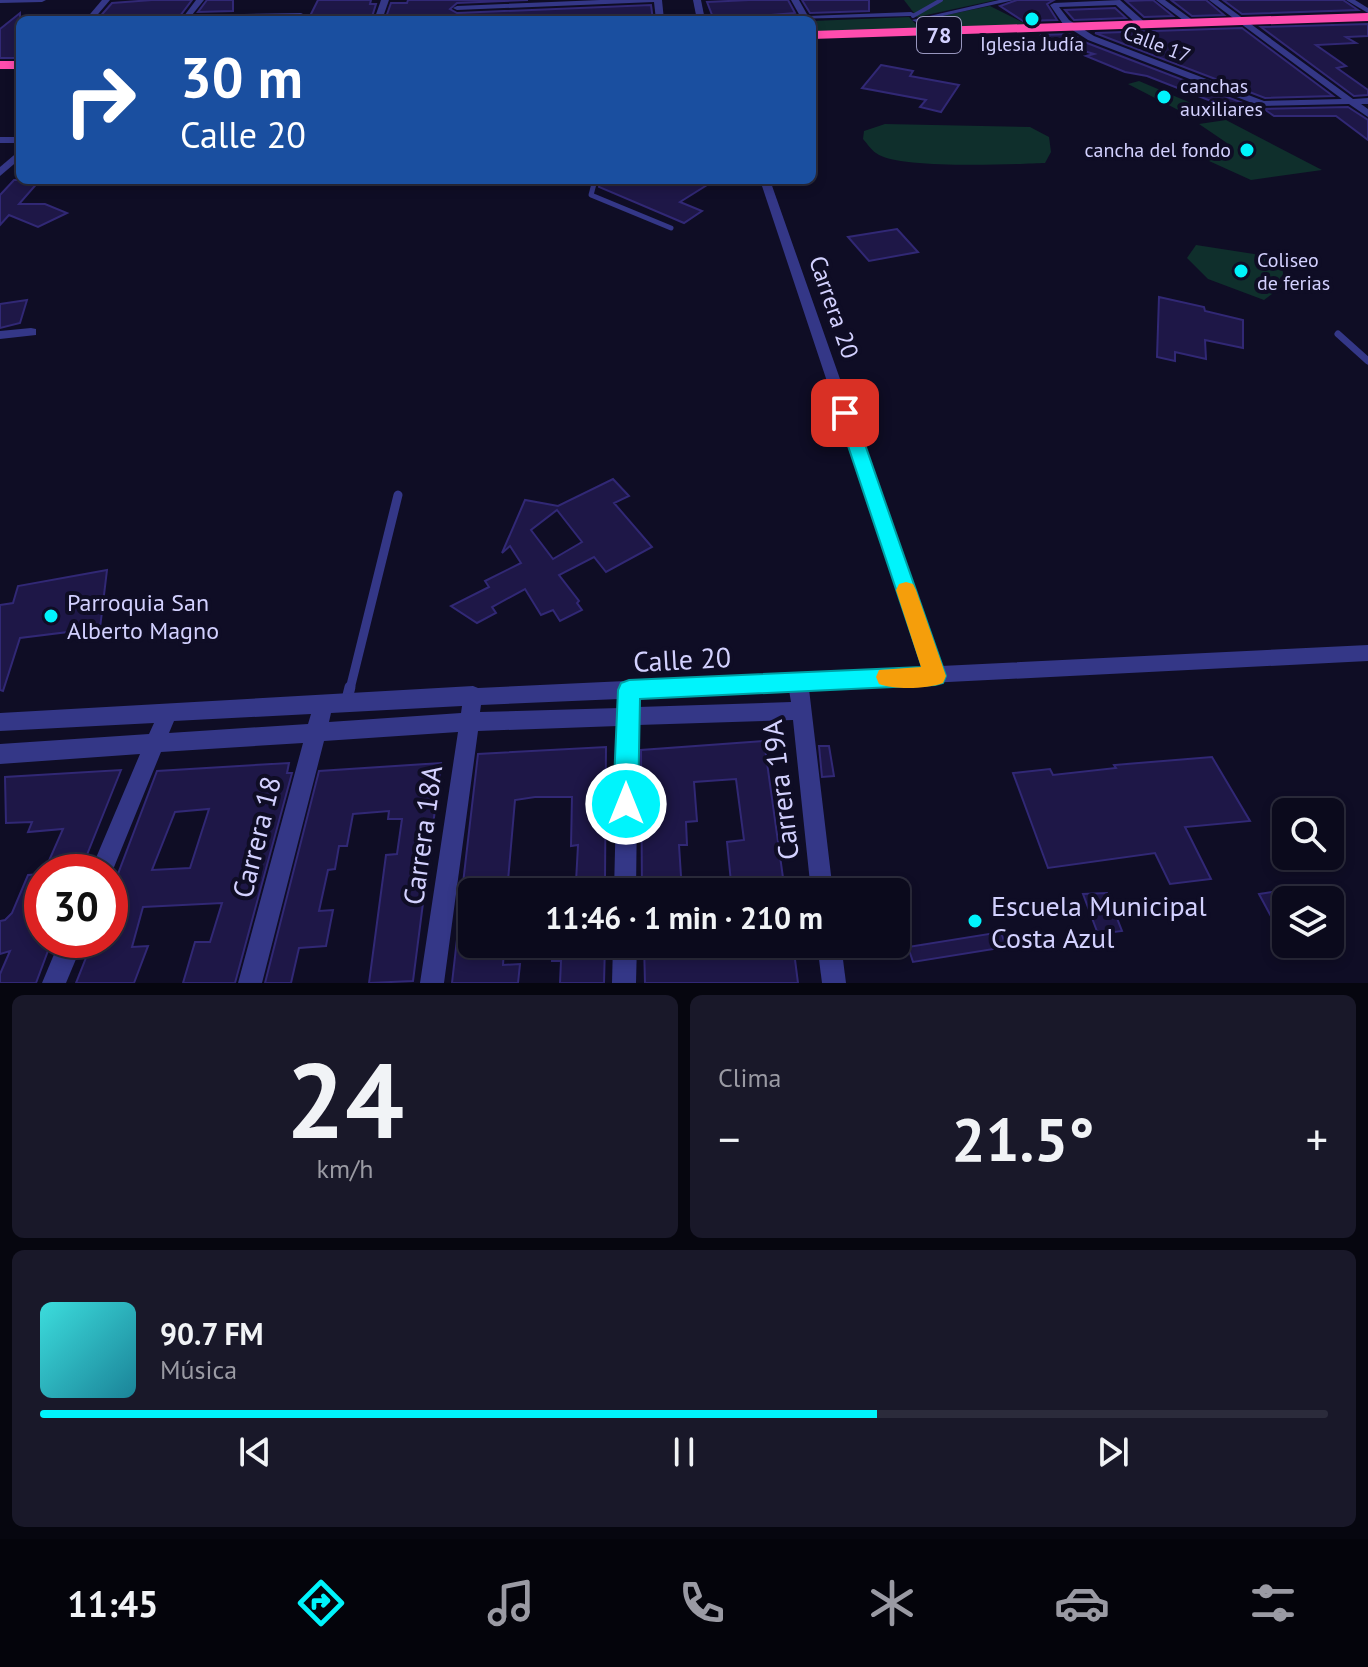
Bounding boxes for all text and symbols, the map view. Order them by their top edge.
marker: Iglesia Judía [1023,10,1041,28]
road number: 78 [917,17,961,53]
street label: Calle 17 [1120,19,1194,69]
place label: Iglesia Judía [980,31,1084,57]
text: 30 m [180,41,303,113]
icon: right [48,48,152,152]
place label: canchas auxiliares [1180,73,1263,122]
marker: canchas auxiliares [1155,88,1173,106]
text: Calle 20 [180,111,306,158]
place label: cancha del fondo [1085,137,1231,163]
marker: cancha del fondo [1238,141,1256,159]
place label: Coliseo de ferias [1257,247,1330,296]
street label: Carrera 20 [802,252,866,362]
marker: Coliseo de ferias [1232,262,1250,280]
pin [811,379,879,447]
icon: arrive [823,391,867,435]
place label: Parroquia San Alberto Magno [67,587,219,646]
marker: Parroquia San Alberto Magno [42,607,60,625]
street label: Calle 20 [632,638,732,680]
street label: Carrera 19A [753,717,807,862]
street label: Carrera 18A [394,762,450,907]
position arrow [584,762,668,846]
street label: Carrera 18 [223,772,289,902]
map controls [1272,798,1344,958]
button: search [1272,798,1344,870]
speed limit sign: 30 [24,854,128,958]
button: layers [1272,886,1344,958]
place label: Escuela Municipal Costa Azul [991,887,1207,956]
text: 11:46 · 1 min · 210 m [545,898,823,937]
marker: Escuela Municipal Costa Azul [966,912,984,930]
text: 24 [286,1032,404,1167]
text: Clima [718,1061,781,1094]
text: 21.5° [951,1100,1095,1178]
text: − [718,1110,740,1167]
text: + [1306,1110,1328,1167]
text: km/h [317,1152,374,1185]
text: 90.7 FM [160,1314,264,1353]
text: Música [160,1353,237,1386]
icon: previous [233,1430,277,1474]
icon: pause [662,1430,706,1474]
icon: next [1091,1430,1135,1474]
icon: directions [293,1575,349,1631]
icon: music [483,1575,539,1631]
icon: phone [674,1575,730,1631]
icon: climate [864,1575,920,1631]
icon: car [1054,1575,1110,1631]
icon: filters [1245,1575,1301,1631]
text: 11:45 [67,1580,159,1627]

